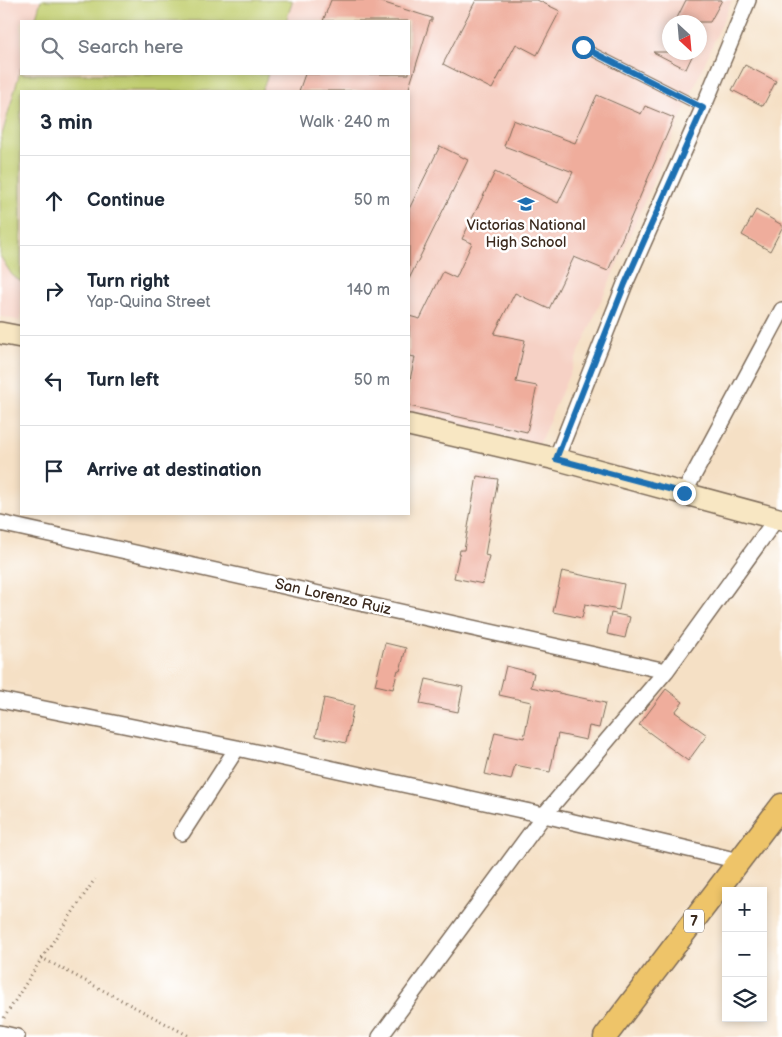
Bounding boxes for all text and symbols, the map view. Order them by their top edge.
north arrow [662,15,707,60]
search box [20,20,410,75]
icon: search [38,34,66,62]
text: Search here [78,36,183,59]
route start [572,36,595,59]
text: 3 min [40,110,93,135]
text: Walk · 240 m [300,113,390,132]
icon: ahead [40,187,68,215]
text: Continue [87,189,165,212]
text: 50 m [354,191,390,210]
school or university icon: Victorias National High School [516,194,536,214]
place label: Victorias National High School [466,216,586,252]
text: Turn right [87,270,170,293]
icon: right [40,277,68,305]
text: 140 m [347,281,390,300]
text: Yap-Quina Street [87,293,210,312]
icon: left [40,367,68,395]
text: Turn left [87,369,159,392]
text: 50 m [354,371,390,390]
icon: arrive [40,457,68,485]
text: Arrive at destination [87,459,262,482]
route end [673,482,696,505]
street label: San Lorenzo Ruiz [273,574,394,620]
map controls [722,887,767,1022]
button: + [722,887,767,932]
road number: 7 [684,909,704,932]
button: − [722,932,767,977]
button: layers [722,977,767,1022]

